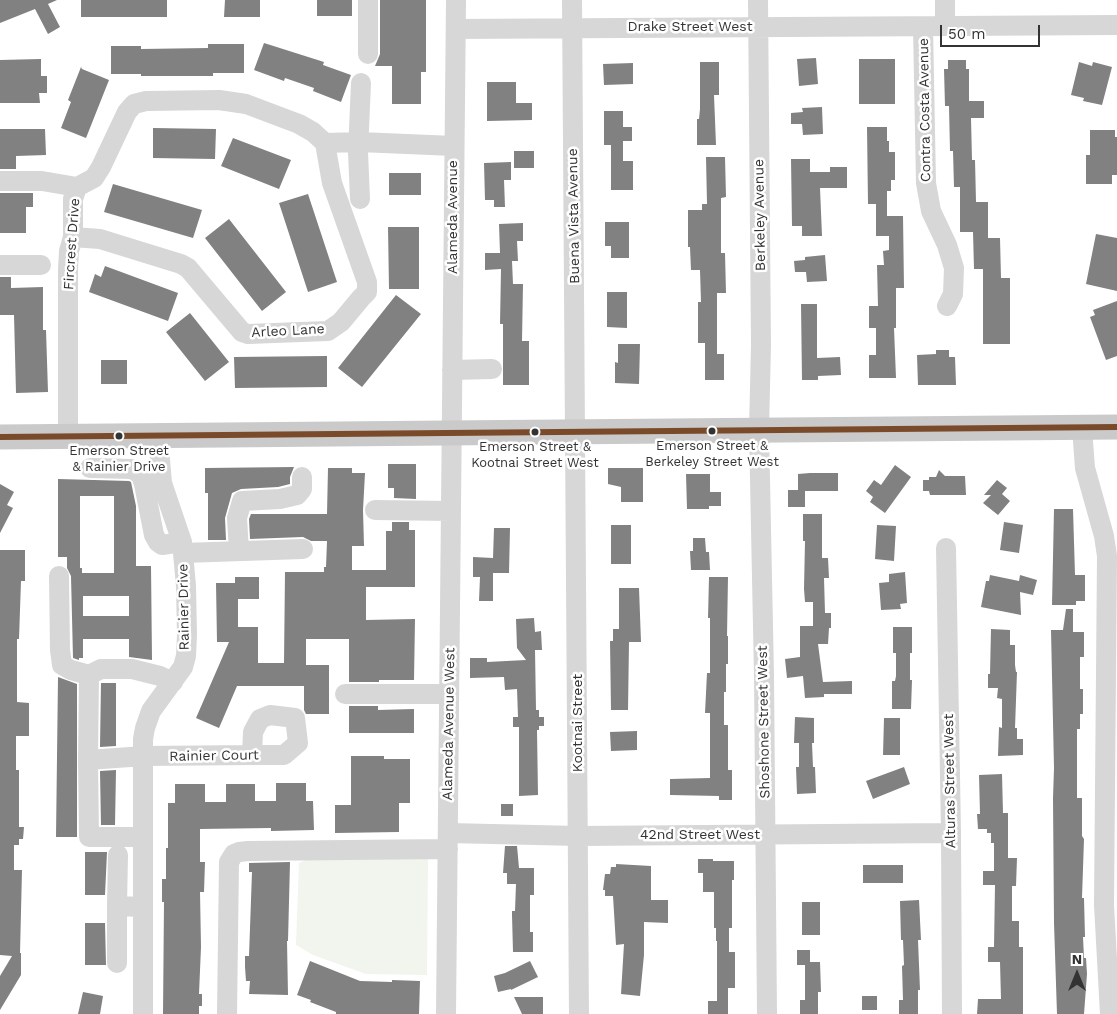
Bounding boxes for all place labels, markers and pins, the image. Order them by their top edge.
marker: Emerson Street & Berkeley Street West [707,426,717,436]
marker: Emerson Street & Kootnai Street West [530,427,540,437]
marker: Emerson Street & Rainier Drive [114,431,124,441]
place label: Emerson Street & Berkeley Street West [645,438,779,469]
place label: Emerson Street & Kootnai Street West [471,439,599,470]
place label: Emerson Street & Rainier Drive [69,443,169,474]

